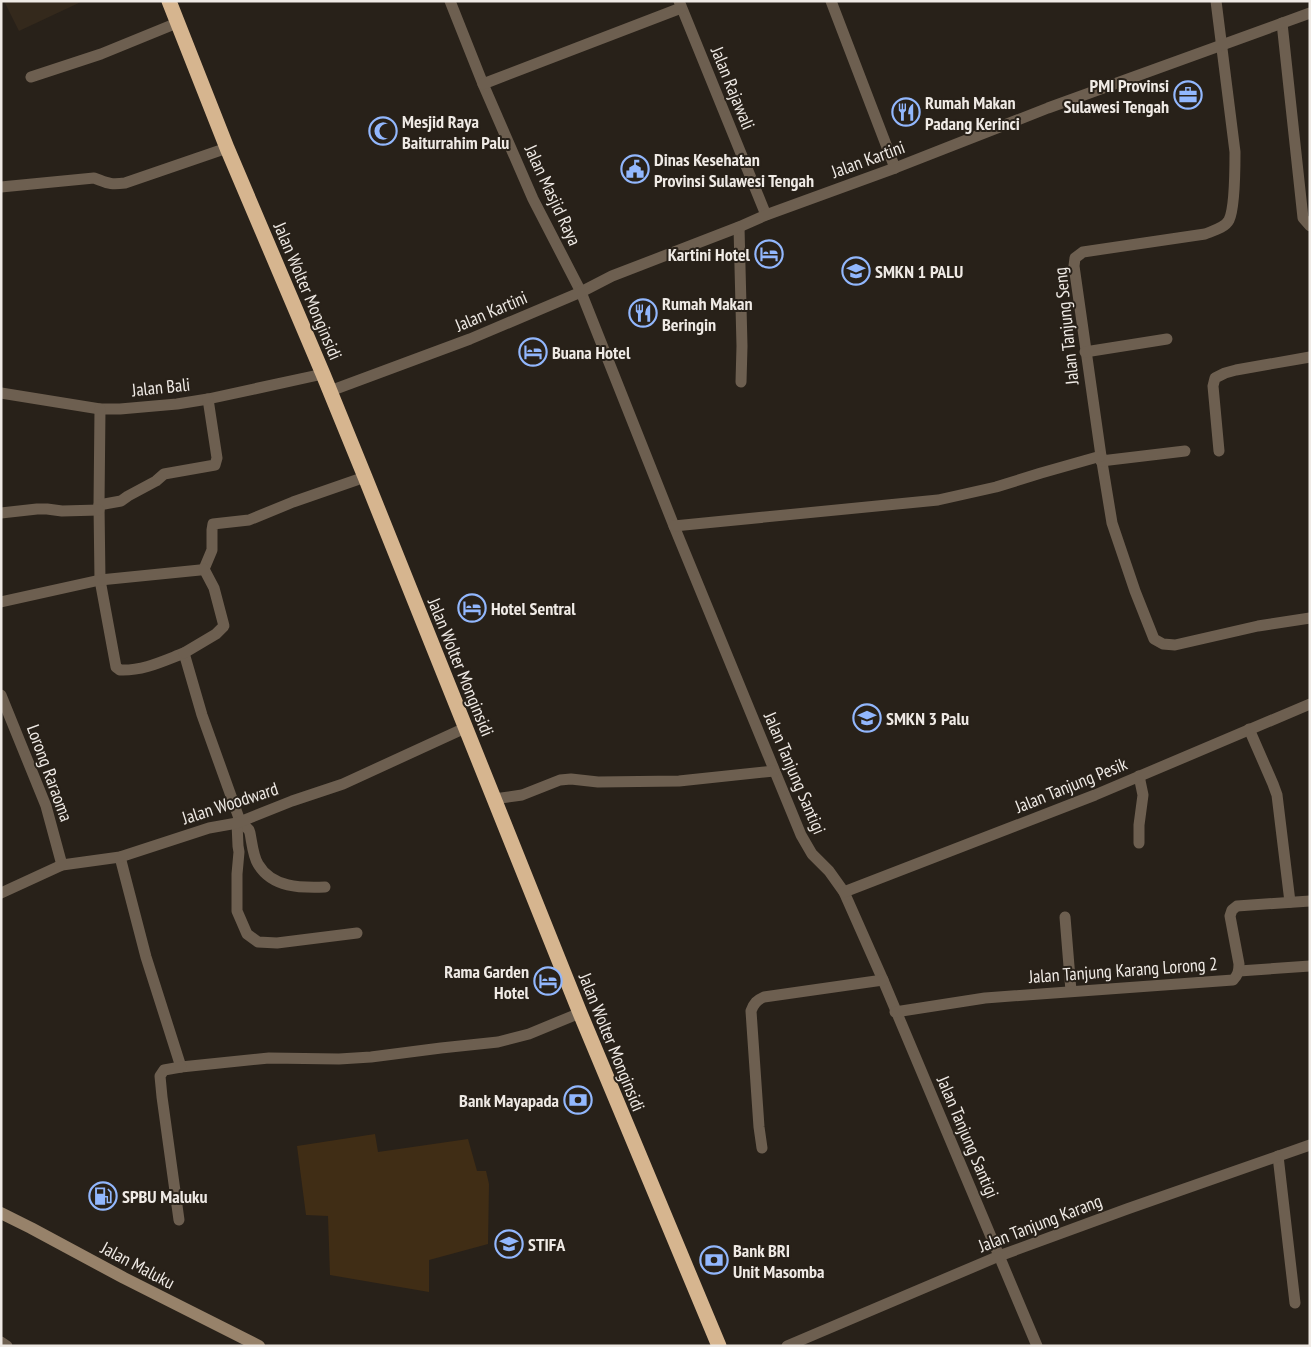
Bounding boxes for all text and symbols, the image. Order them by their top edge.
street label: Jalan Rajawali [706,42,760,133]
place label: PMI Provinsi Sulawesi Tengah [1064,74,1169,118]
office icon: PMI Provinsi Sulawesi Tengah [1173,80,1203,110]
place label: Rumah Makan Padang Kerinci [925,91,1020,135]
restaurant icon: Rumah Makan Padang Kerinci [891,97,921,127]
place label: Mesjid Raya Baiturrahim Palu [402,110,509,154]
mosque icon: Mesjid Raya Baiturrahim Palu [368,116,398,146]
street label: Jalan Kartini [827,135,908,183]
street label: Jalan Masjid Raya [519,140,586,249]
place label: Dinas Kesehatan Provinsi Sulawesi Tengah [654,148,814,192]
public building icon: Dinas Kesehatan Provinsi Sulawesi Tengah [620,154,650,184]
street label: Jalan Wolter Monginsidi [268,218,347,363]
hotel icon: Kartini Hotel [754,239,784,269]
place label: Kartini Hotel [668,243,751,266]
school or university icon: SMKN 1 PALU [841,256,871,286]
place label: SMKN 1 PALU [875,260,963,283]
street label: Jalan Tanjung Seng [1048,266,1084,387]
street label: Jalan Kartini [450,285,531,337]
place label: Rumah Makan Beringin [662,292,753,336]
restaurant icon: Rumah Makan Beringin [628,298,658,328]
hotel icon: Buana Hotel [518,337,548,367]
place label: Buana Hotel [552,341,631,364]
street label: Jalan Bali [130,373,191,402]
hotel icon: Hotel Sentral [457,593,487,623]
street label: Jalan Wolter Monginsidi [422,594,499,740]
place label: Hotel Sentral [491,597,576,620]
school or university icon: SMKN 3 Palu [852,703,882,733]
place label: SMKN 3 Palu [886,707,969,730]
street label: Jalan Tanjung Santigi [759,708,831,837]
street label: Lorong Raraoma [22,721,78,825]
street label: Jalan Tanjung Pesik [1011,752,1130,818]
street label: Jalan Woodward [178,777,281,830]
street label: Jalan Tanjung Karang Lorong 2 [1027,952,1218,988]
place label: Rama Garden Hotel [444,960,530,1004]
hotel icon: Rama Garden Hotel [533,966,563,996]
street label: Jalan Wolter Monginsidi [573,969,650,1115]
street label: Jalan Tanjung Santigi [932,1072,1004,1201]
bank icon: Bank Mayapada [563,1085,593,1115]
place label: Bank Mayapada [459,1089,559,1112]
fuel station icon: SPBU Maluku [88,1181,118,1211]
place label: SPBU Maluku [122,1185,208,1208]
street label: Jalan Tanjung Karang [974,1189,1105,1257]
school or university icon: STIFA [494,1229,524,1259]
place label: STIFA [528,1233,566,1256]
street label: Jalan Maluku [96,1236,179,1294]
place label: Bank BRI Unit Masomba [733,1239,824,1283]
bank icon: Bank BRI Unit Masomba [699,1245,729,1275]

